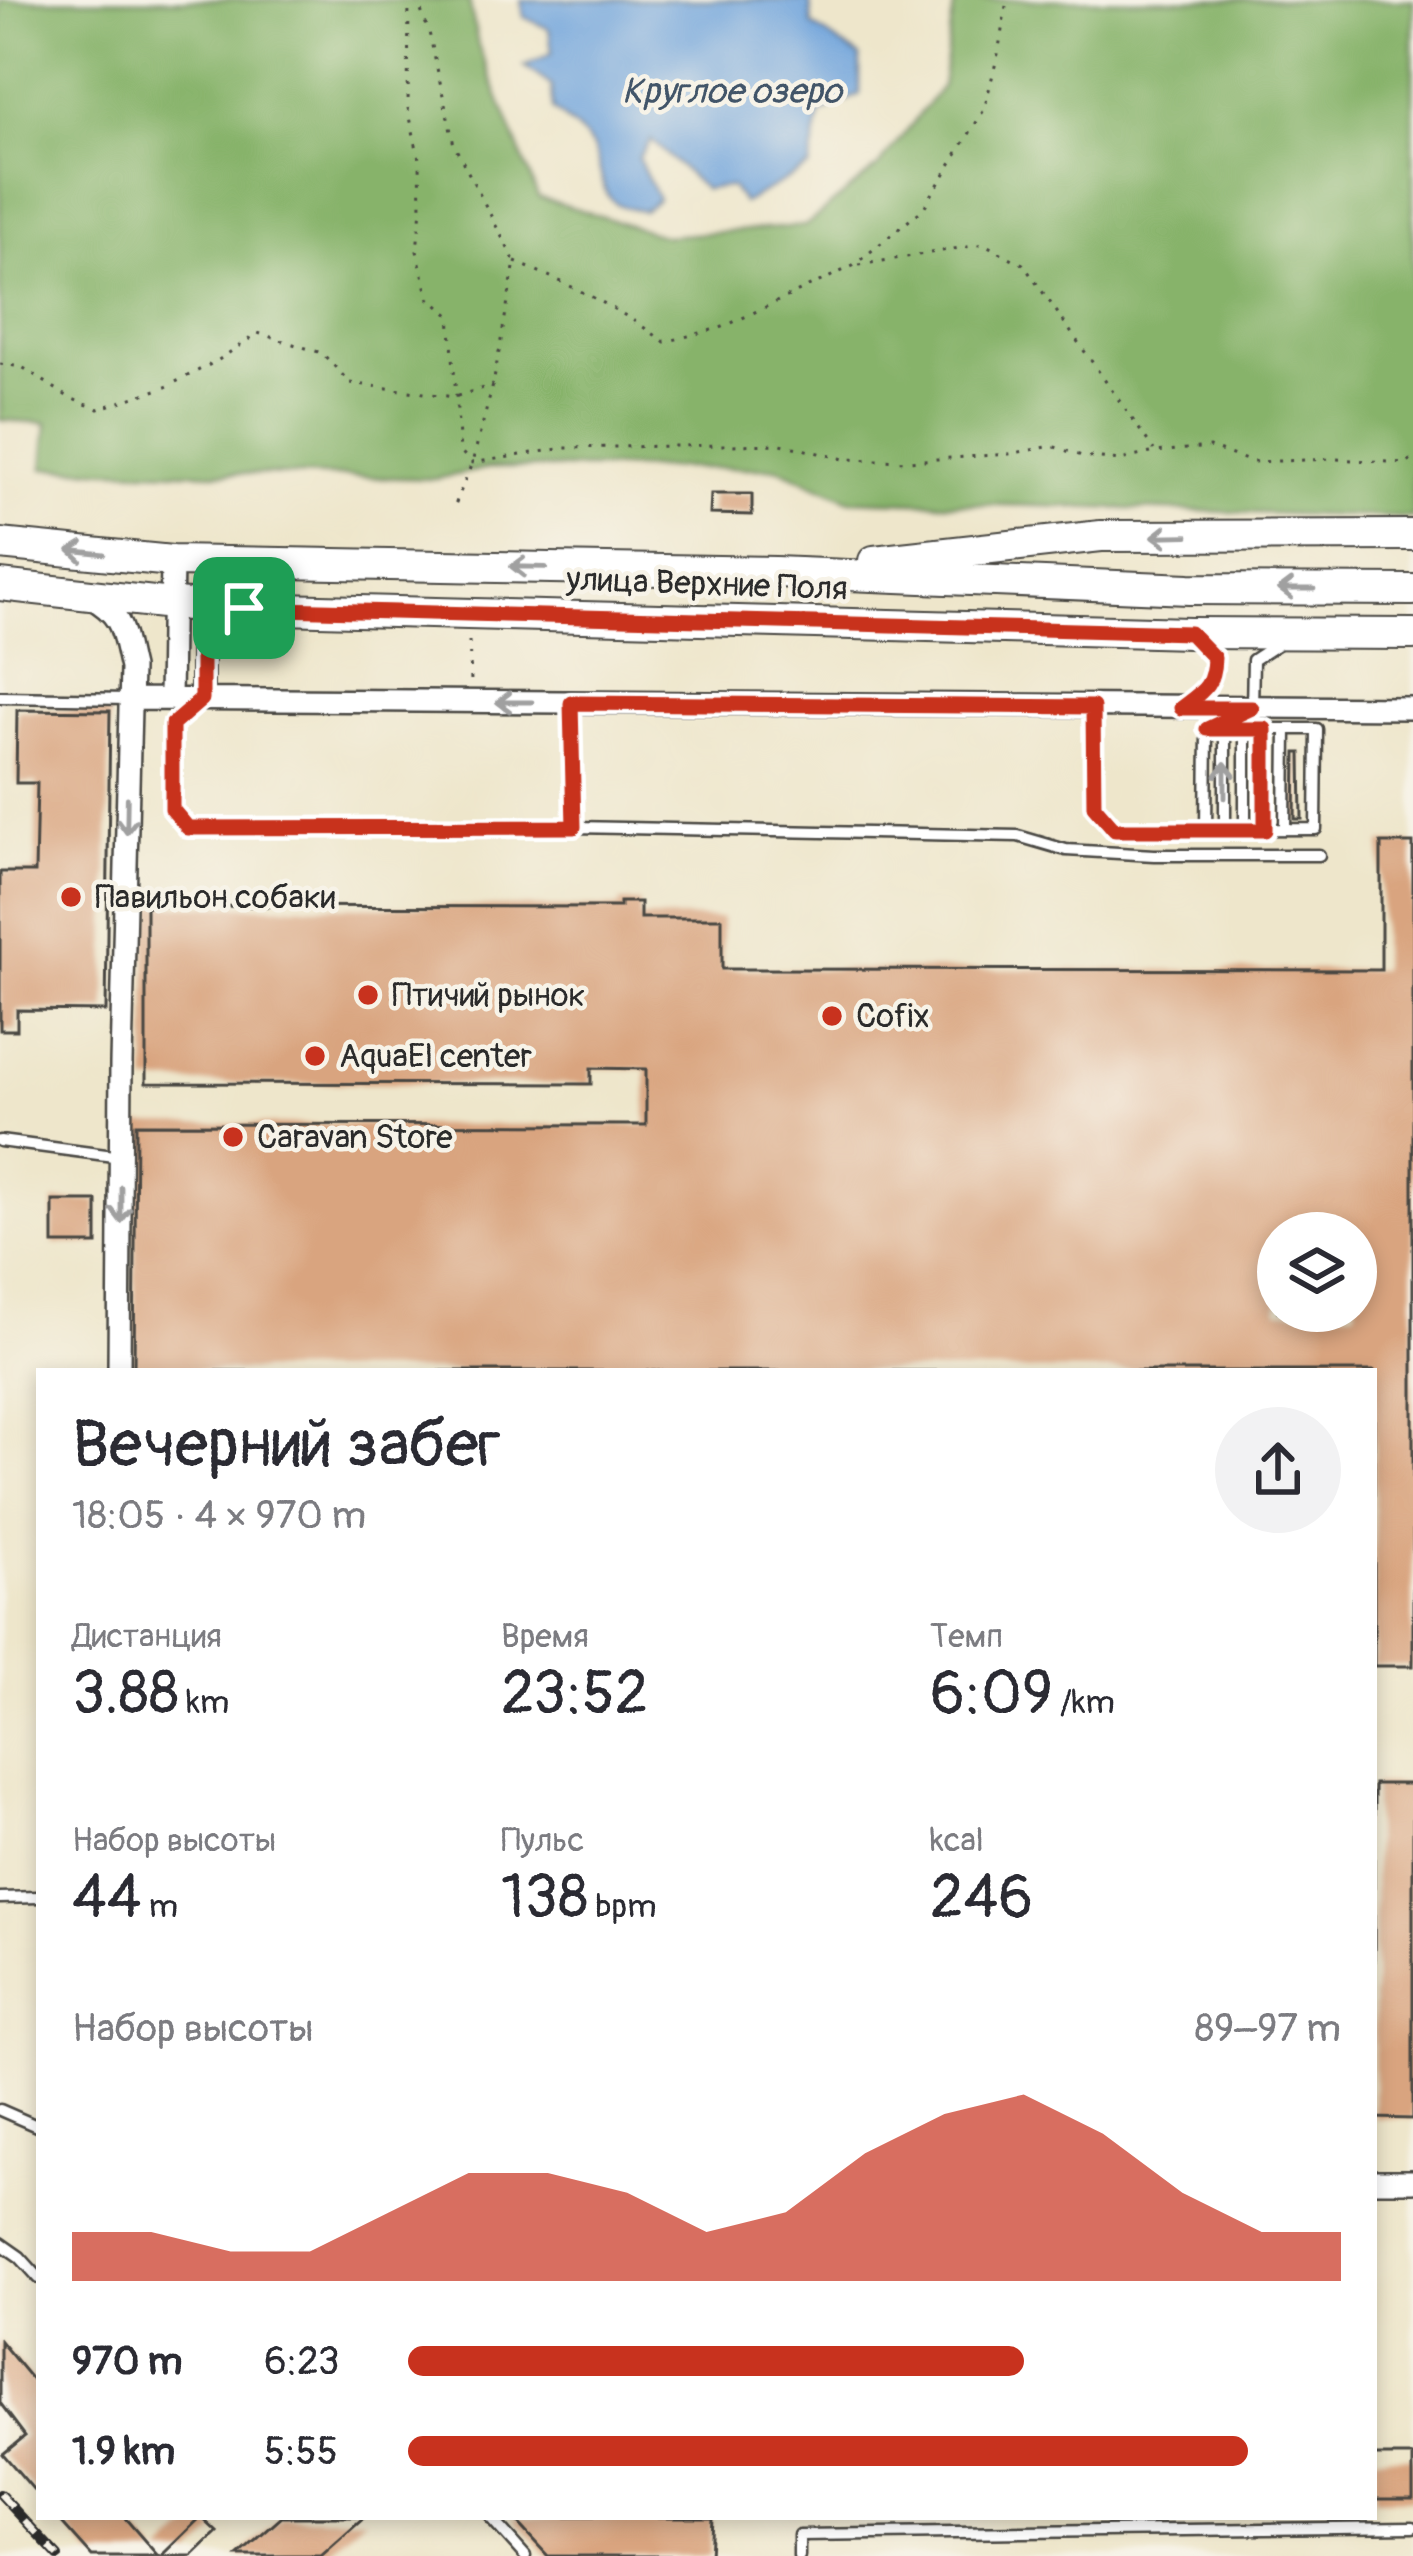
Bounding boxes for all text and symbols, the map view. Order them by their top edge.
water label: Круглое озеро [622,69,845,114]
one-way arrow [1151,524,1190,547]
one-way arrow [67,540,106,563]
one-way arrow [509,556,548,579]
pin [193,557,295,659]
street label: улица Верхние Поля [565,559,848,609]
icon: arrive [211,575,277,641]
one-way arrow [1277,578,1316,600]
one-way arrow [495,691,534,713]
one-way arrow [1214,761,1236,800]
one-way arrow [116,796,138,835]
place label: Павильон собаки [95,877,336,918]
marker: Павильон собаки [58,884,84,910]
place label: Птичий рынок [392,975,585,1016]
marker: Птичий рынок [355,982,381,1008]
place label: Cofix [856,996,930,1037]
marker: Cofix [819,1003,845,1029]
place label: AquaEl center [339,1036,532,1077]
marker: AquaEl center [302,1043,328,1069]
place label: Caravan Store [257,1117,453,1158]
marker: Caravan Store [220,1124,246,1150]
one-way arrow [109,1185,132,1224]
map controls [1257,1212,1377,1332]
button: layers [1257,1212,1377,1332]
text: Вечерний забег [72,1404,501,1487]
button: share [1215,1407,1341,1533]
text: 18:05 · 4 × 970 m [72,1491,366,1540]
text: Дистанция [72,1616,222,1657]
text: Время [501,1616,589,1657]
text: Темп [930,1616,1003,1657]
text: 3.88 [72,1657,179,1732]
text: 23:52 [501,1657,648,1732]
text: 6:09 [930,1657,1053,1732]
text: km [179,1682,229,1723]
text: /km [1053,1682,1115,1723]
text: Набор высоты [72,1820,276,1861]
text: Пульс [501,1820,584,1861]
text: kcal [930,1820,984,1861]
text: 44 [72,1861,142,1936]
text: 138 [501,1861,588,1936]
text: 246 [930,1861,1033,1936]
text: m [142,1886,178,1927]
text: bpm [588,1886,656,1927]
text: Набор высоты [72,2004,314,2053]
text: 89–97 m [1194,2004,1341,2053]
text: 970 m [72,2337,182,2386]
text: 6:23 [264,2337,340,2386]
text: 1.9 km [72,2427,175,2476]
text: 5:55 [264,2427,338,2476]

